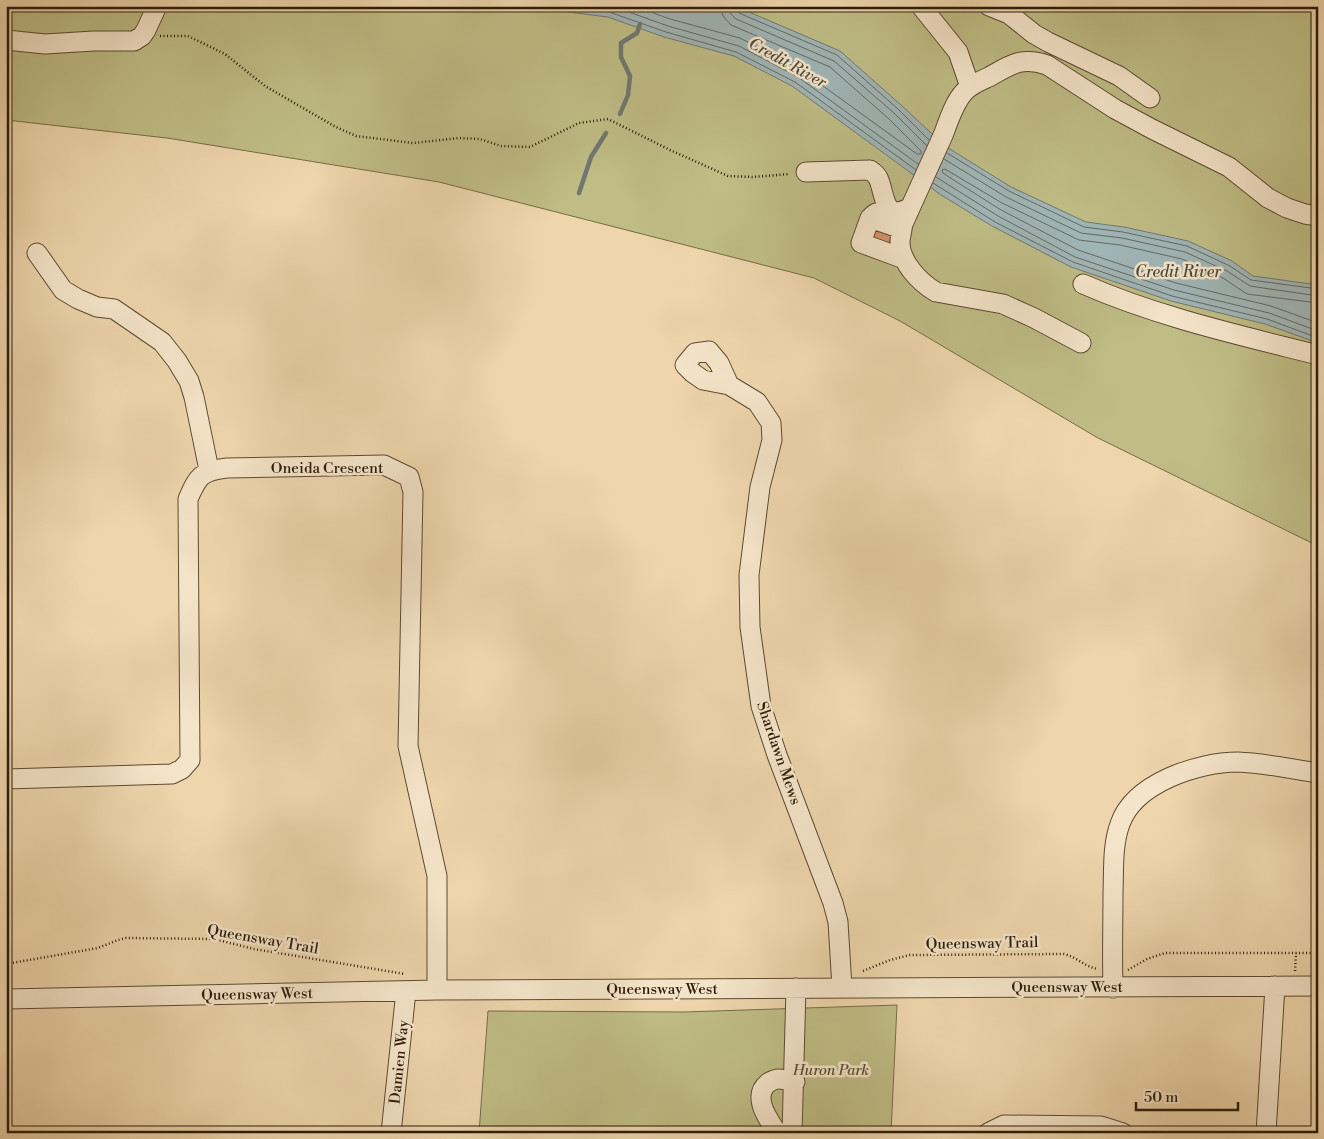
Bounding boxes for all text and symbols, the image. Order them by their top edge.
water label: Credit River [745,33,831,93]
water label: Credit River [1135,262,1222,282]
street label: Oneida Crescent [271,459,384,478]
street label: Shardawn Mews [752,699,805,807]
street label: Queensway Trail [206,920,321,959]
street label: Queensway Trail [925,933,1039,954]
street label: Queensway West [1011,978,1124,997]
street label: Queensway West [606,980,719,999]
street label: Queensway West [201,984,314,1005]
street label: Damien Way [386,1018,413,1105]
park label: Huron Park [792,1061,869,1080]
scale bar [1136,1079,1239,1111]
text: 50 m [1144,1088,1178,1107]

